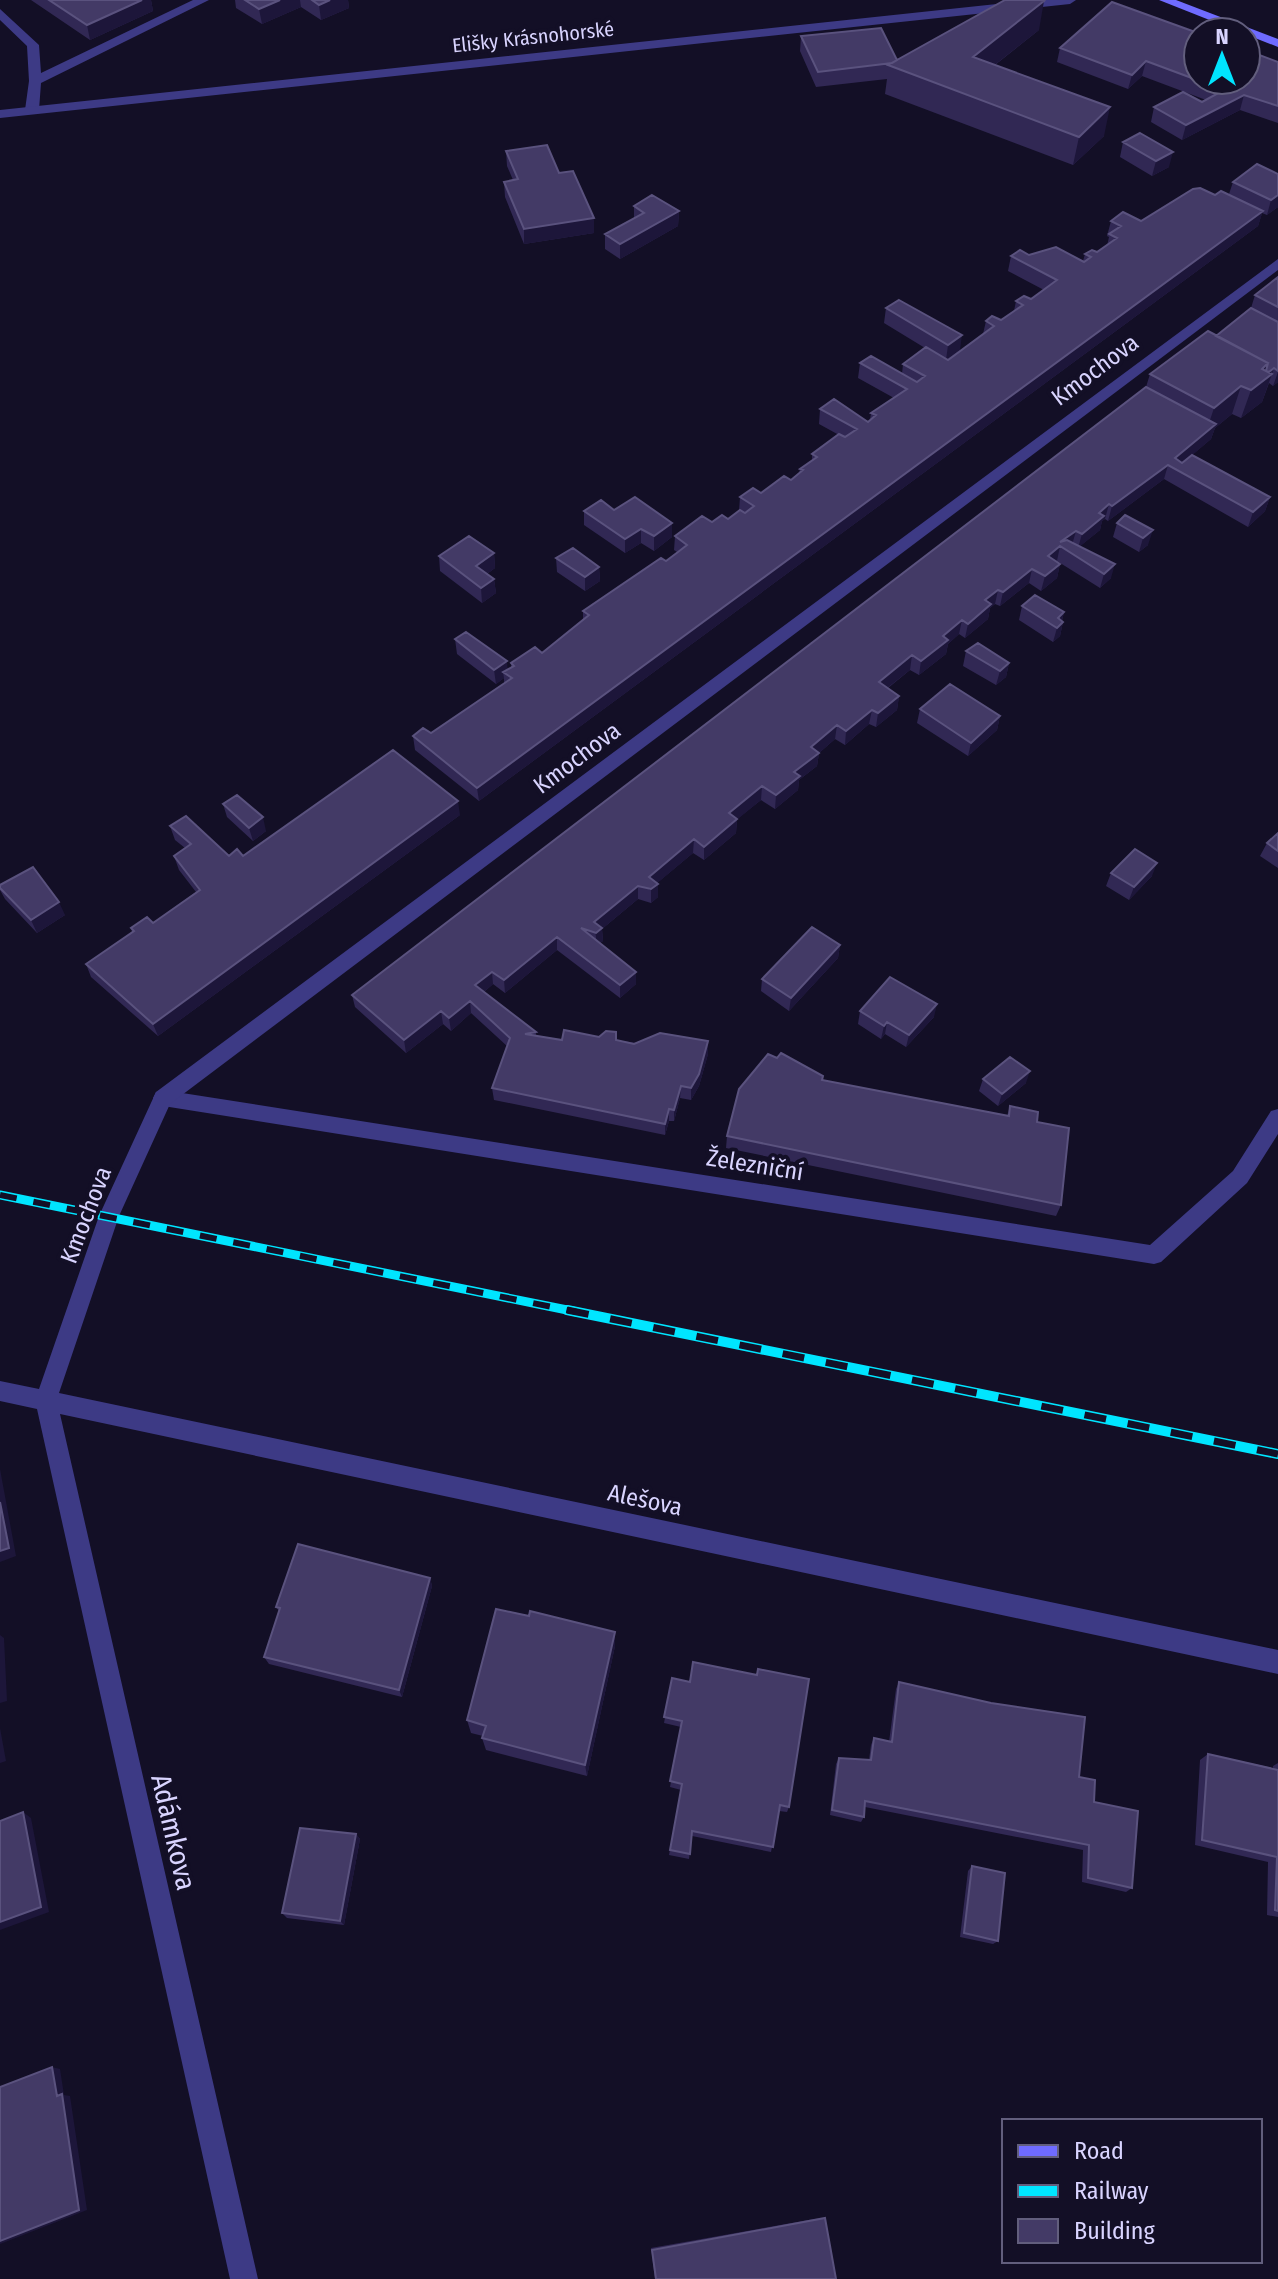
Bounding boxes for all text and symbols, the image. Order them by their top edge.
north arrow [1182,16,1262,96]
street label: Elišky Krásnohorské [451,17,615,57]
text: N [1215,23,1229,50]
street label: Kmochova [1046,328,1144,412]
street label: Kmochova [528,716,626,800]
street label: Železniční [705,1144,805,1186]
street label: Kmochova [55,1163,117,1267]
street label: Alešova [605,1478,685,1522]
street label: Adámkova [144,1771,203,1893]
legend [1002,2119,1262,2263]
text: Road [1074,2137,1124,2165]
text: Railway [1074,2177,1149,2205]
text: Building [1074,2217,1156,2245]

